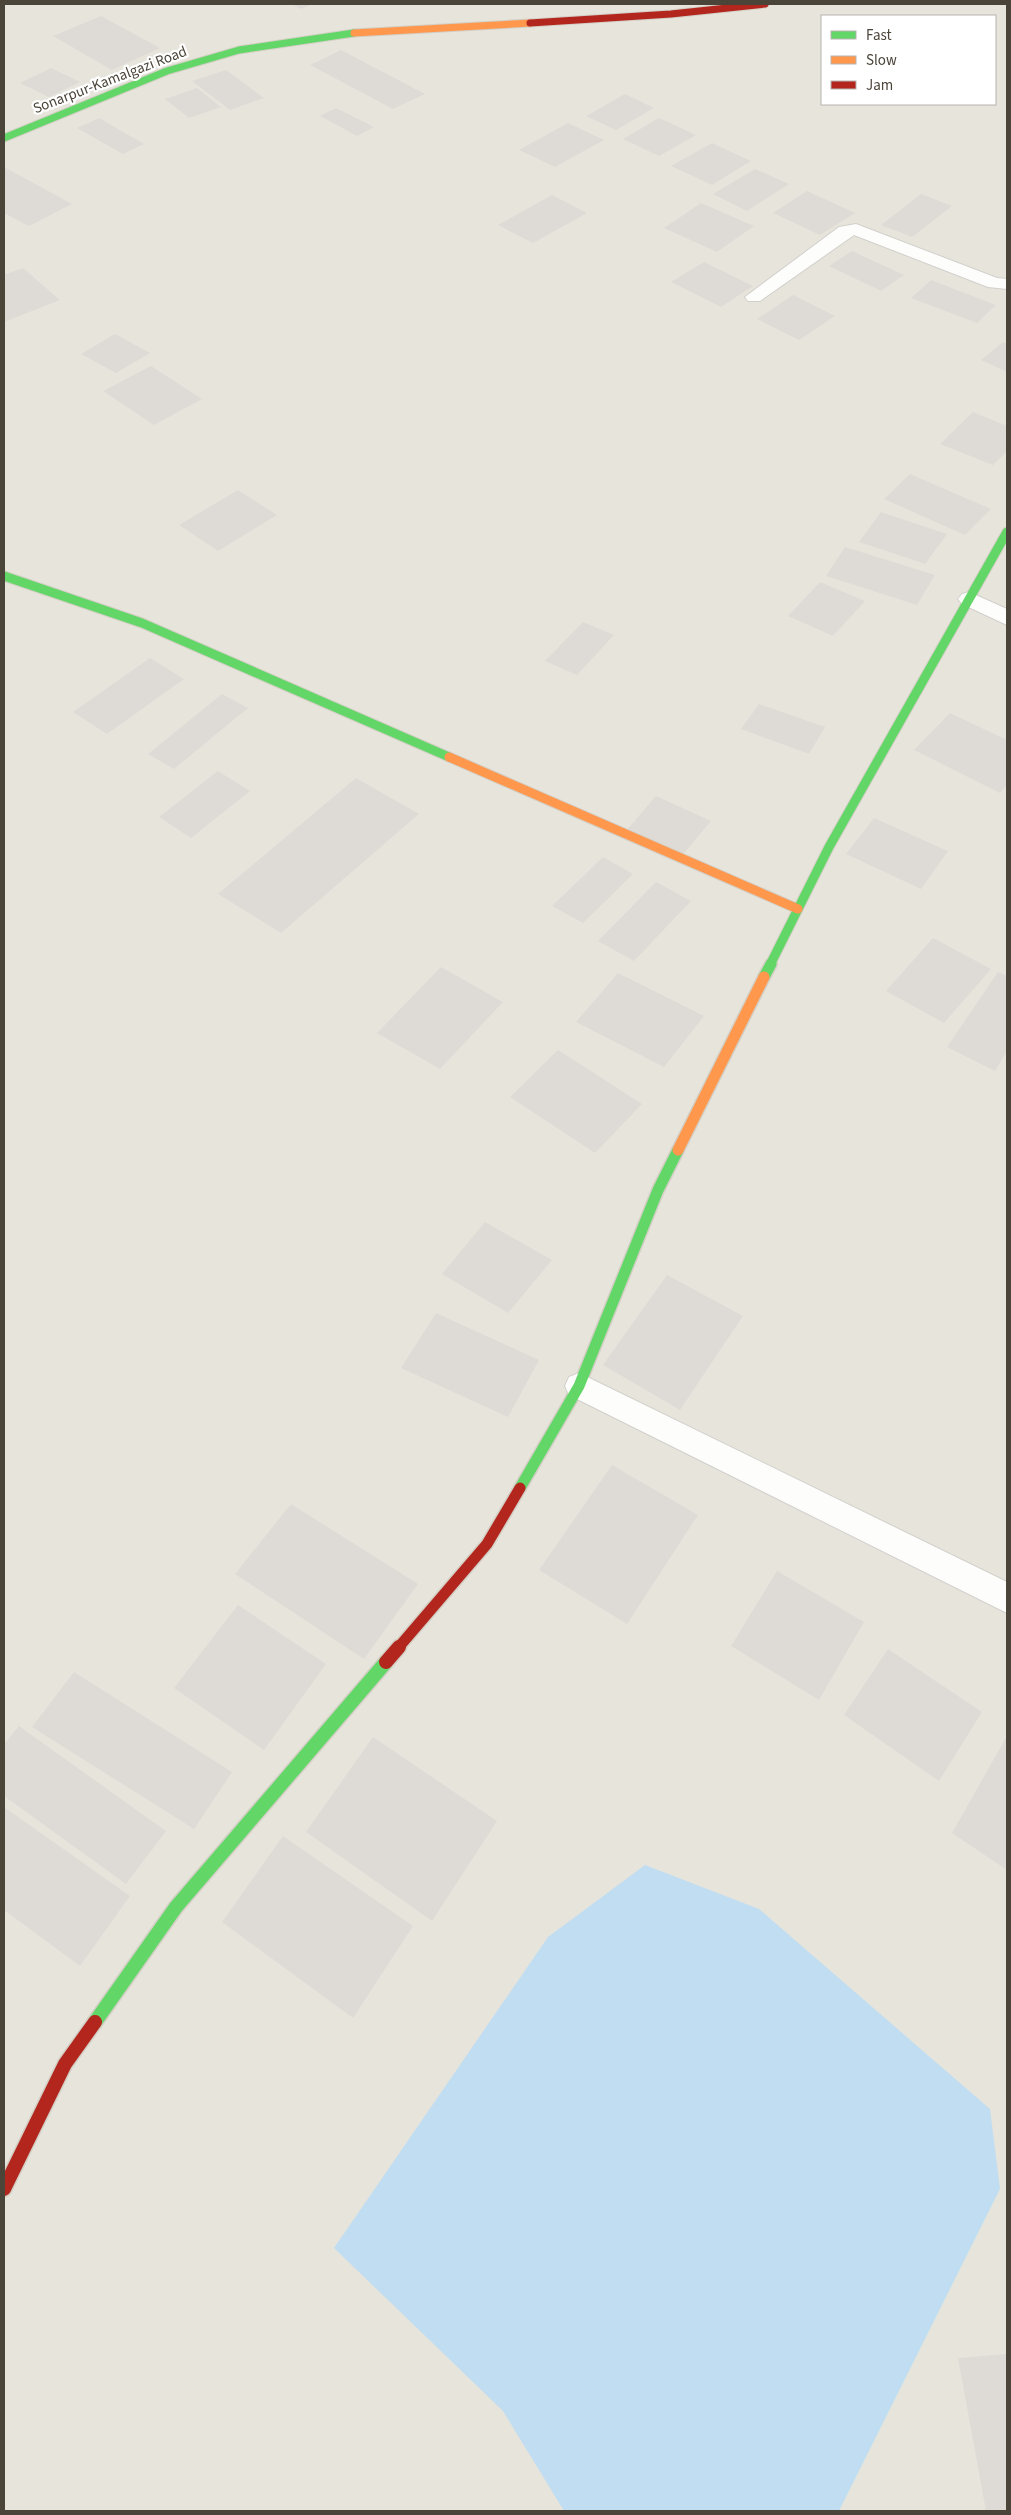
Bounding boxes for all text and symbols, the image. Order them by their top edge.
legend [821,15,996,105]
text: Fast [866,25,892,46]
street label: Sonarpur-Kamalgazi Road [30,41,190,119]
text: Slow [866,50,897,71]
text: Jam [866,75,893,96]

